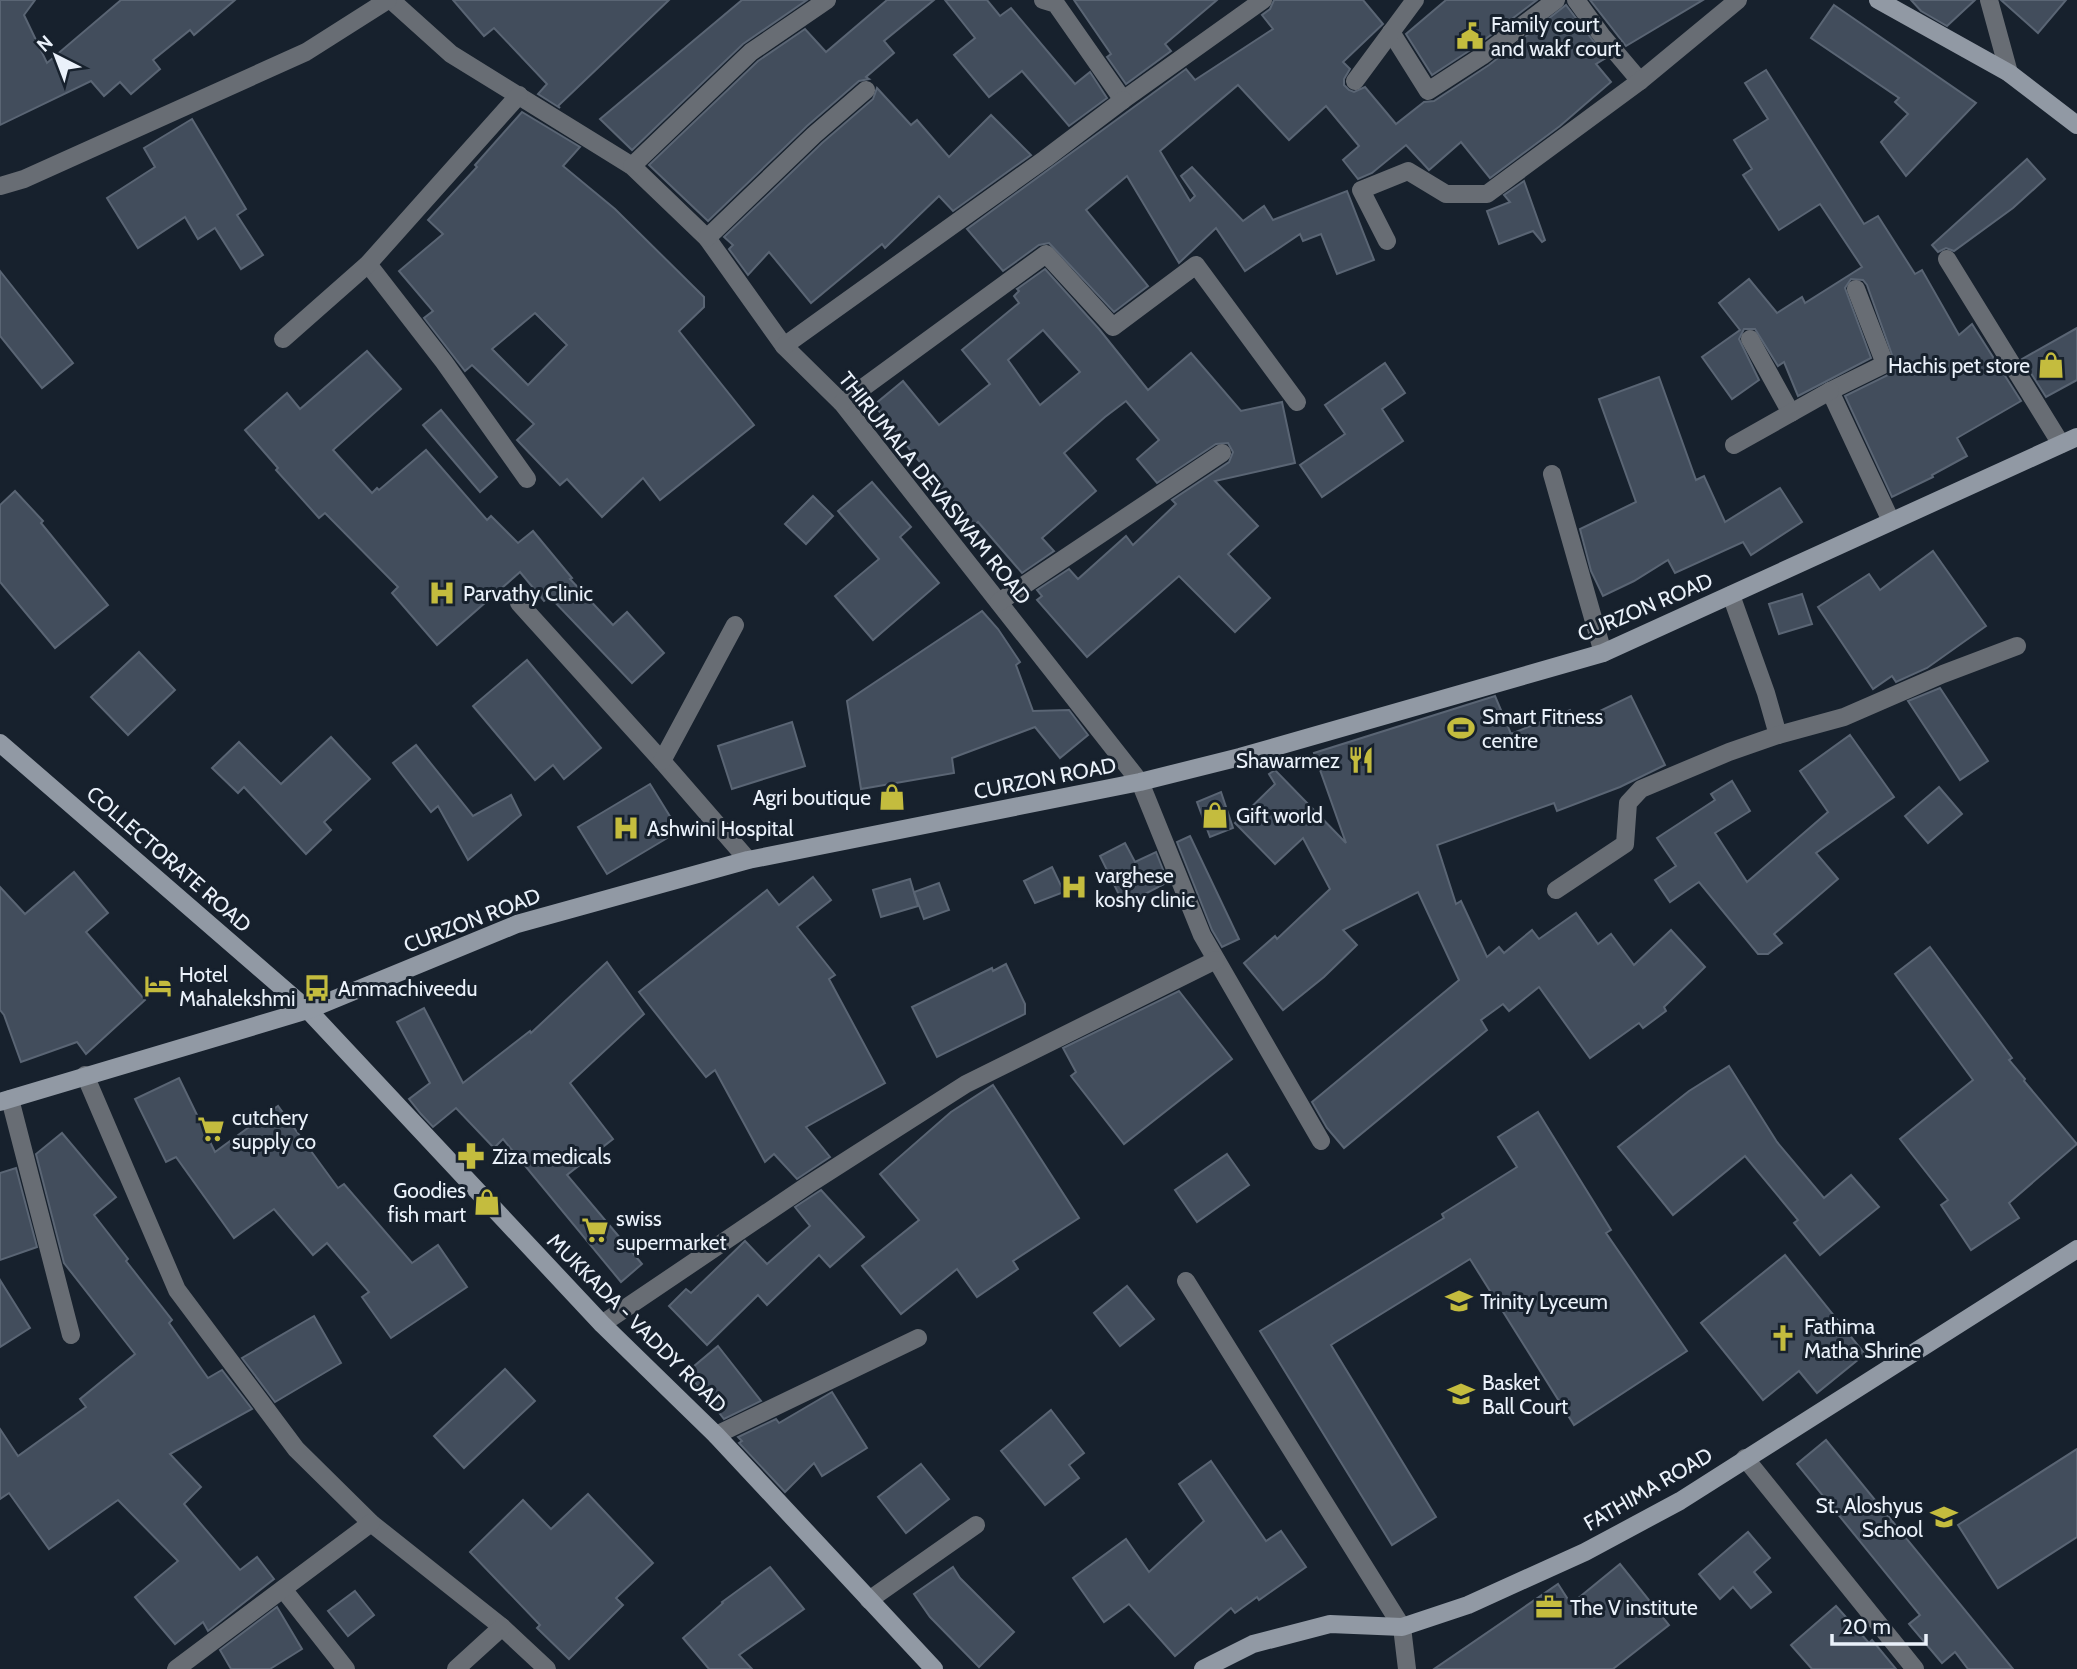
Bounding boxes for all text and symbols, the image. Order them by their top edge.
place label: Family court and wakf court [1491,12,1621,61]
north arrow [21,21,91,91]
public building icon: Family court and wakf court [1455,21,1485,51]
text: N [32,31,58,57]
shop icon: Hachis pet store [2036,350,2066,380]
place label: Hachis pet store [1888,353,2030,378]
street label: THIRUMALA DEVASWAM ROAD [833,367,1037,609]
street label: CURZON ROAD [1574,567,1716,647]
hospital icon: Parvathy Clinic [427,578,457,608]
place label: Parvathy Clinic [463,581,593,606]
place label: Smart Fitness centre [1482,704,1604,753]
sports icon: Smart Fitness centre [1446,713,1476,743]
restaurant icon: Shawarmez [1346,745,1376,775]
place label: Shawarmez [1236,748,1340,773]
street label: CURZON ROAD [972,752,1118,804]
street label: COLLECTORATE ROAD [82,781,256,937]
shop icon: Agri boutique [877,782,907,812]
place label: Agri boutique [753,785,871,810]
shop icon: Gift world [1200,800,1230,830]
place label: Gift world [1236,803,1323,828]
hospital icon: Ashwini Hospital [611,813,641,843]
place label: Ashwini Hospital [647,816,794,841]
place label: varghese koshy clinic [1095,863,1195,912]
hospital icon: varghese koshy clinic [1059,872,1089,902]
street label: CURZON ROAD [400,882,544,958]
place label: Hotel Mahalekshmi [179,962,295,1011]
hotel icon: Hotel Mahalekshmi [143,971,173,1001]
bus stop icon: Ammachiveedu [302,973,332,1003]
place label: Ammachiveedu [338,976,478,1001]
place label: cutchery supply co [232,1105,316,1154]
supermarket icon: cutchery supply co [196,1114,226,1144]
pharmacy icon: Ziza medicals [456,1141,486,1171]
place label: Ziza medicals [492,1144,611,1169]
place label: Goodies fish mart [388,1178,466,1227]
shop icon: Goodies fish mart [472,1187,502,1217]
place label: swiss supermarket [616,1206,727,1255]
supermarket icon: swiss supermarket [580,1215,610,1245]
street label: MUKKADA - VADDY ROAD [542,1228,732,1418]
school or university icon: Trinity Lyceum [1444,1286,1474,1316]
place label: Trinity Lyceum [1480,1289,1608,1314]
place label: Fathima Matha Shrine [1804,1314,1921,1363]
church icon: Fathima Matha Shrine [1768,1323,1798,1353]
place label: Basket Ball Court [1482,1370,1568,1419]
school or university icon: Basket Ball Court [1446,1379,1476,1409]
street label: FATHIMA ROAD [1579,1442,1717,1536]
place label: St. Aloshyus School [1816,1493,1923,1542]
school or university icon: St. Aloshyus School [1929,1502,1959,1532]
office icon: The V institute [1534,1592,1564,1622]
place label: The V institute [1570,1595,1698,1620]
scale bar [1832,1602,1926,1646]
text: 20 m [1842,1614,1891,1639]

